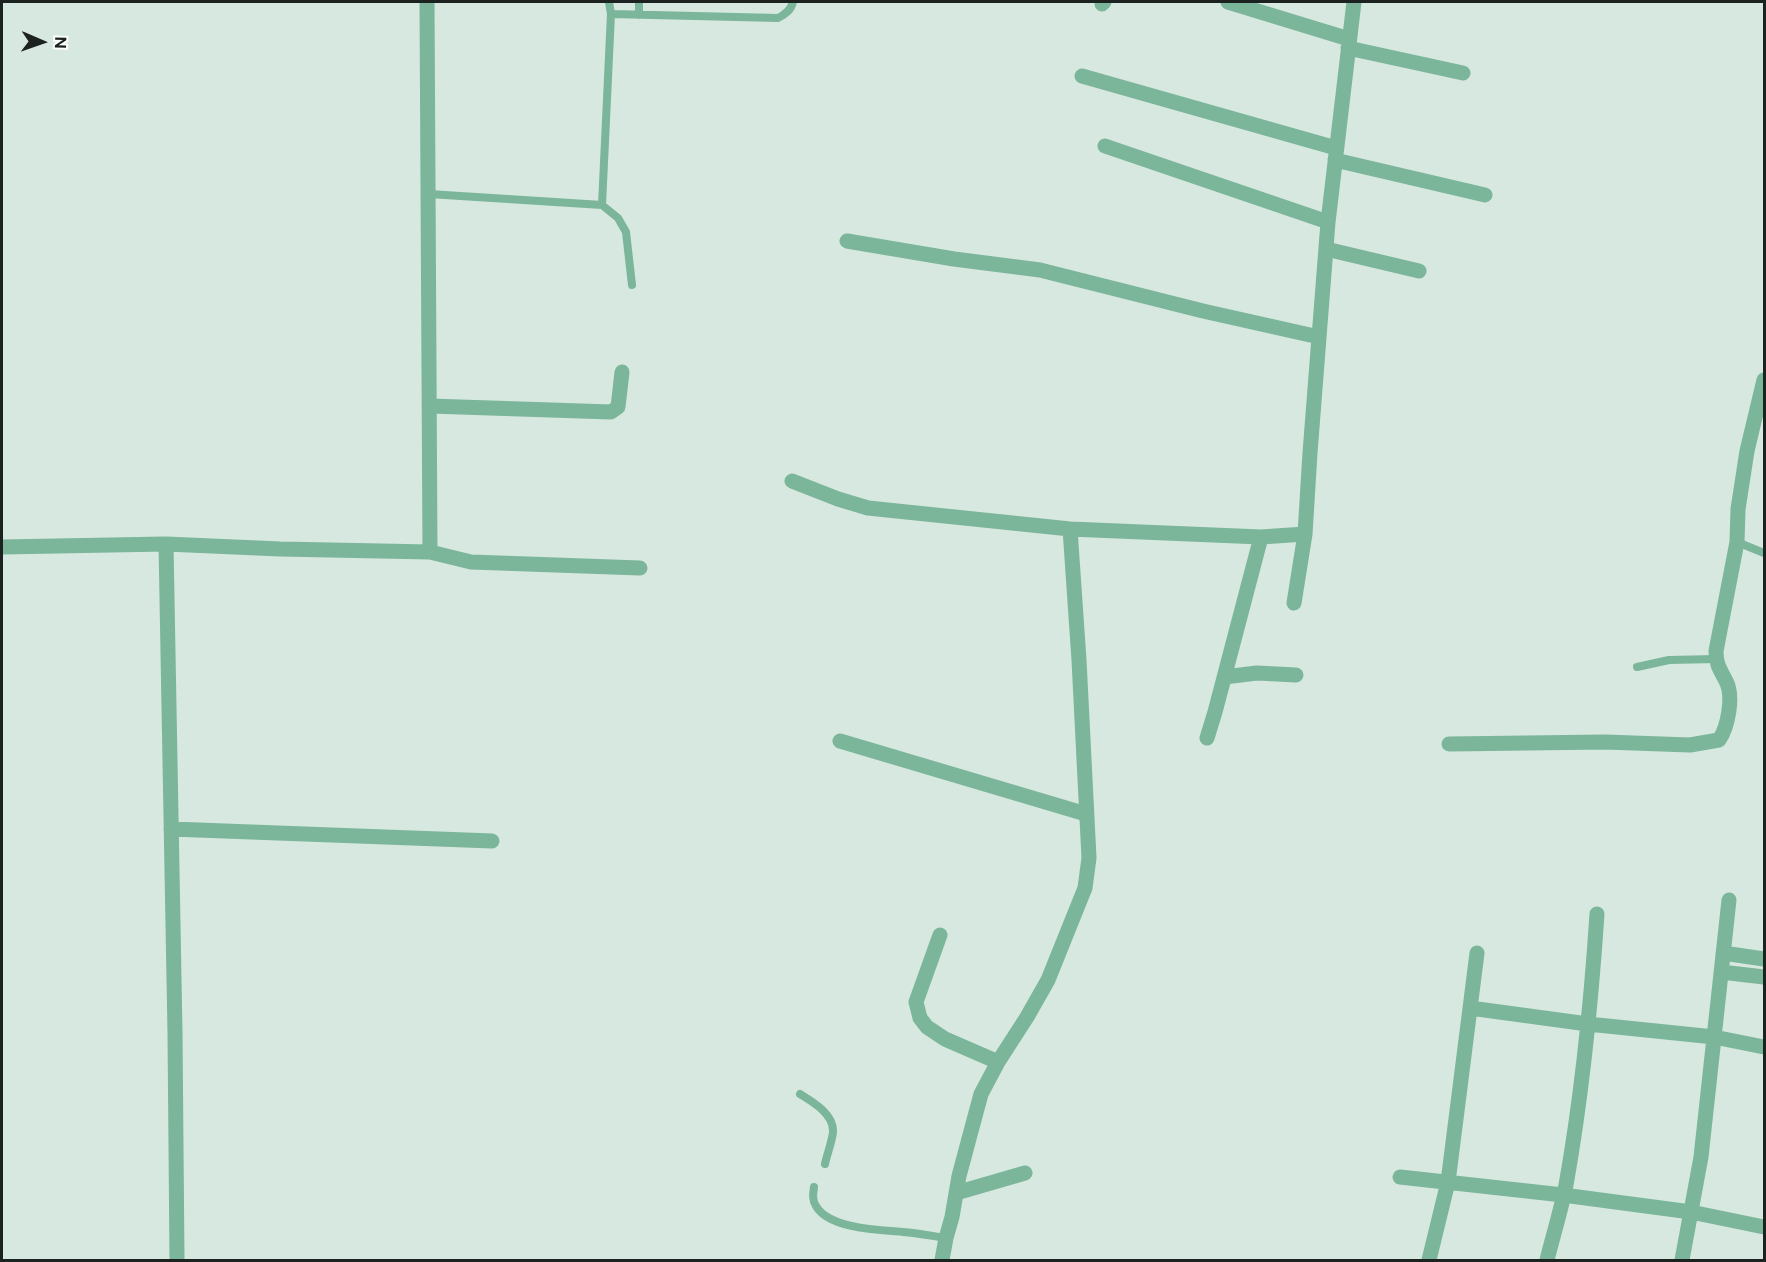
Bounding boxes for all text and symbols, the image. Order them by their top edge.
north arrow [12,12,72,72]
text: N [51,36,70,49]

